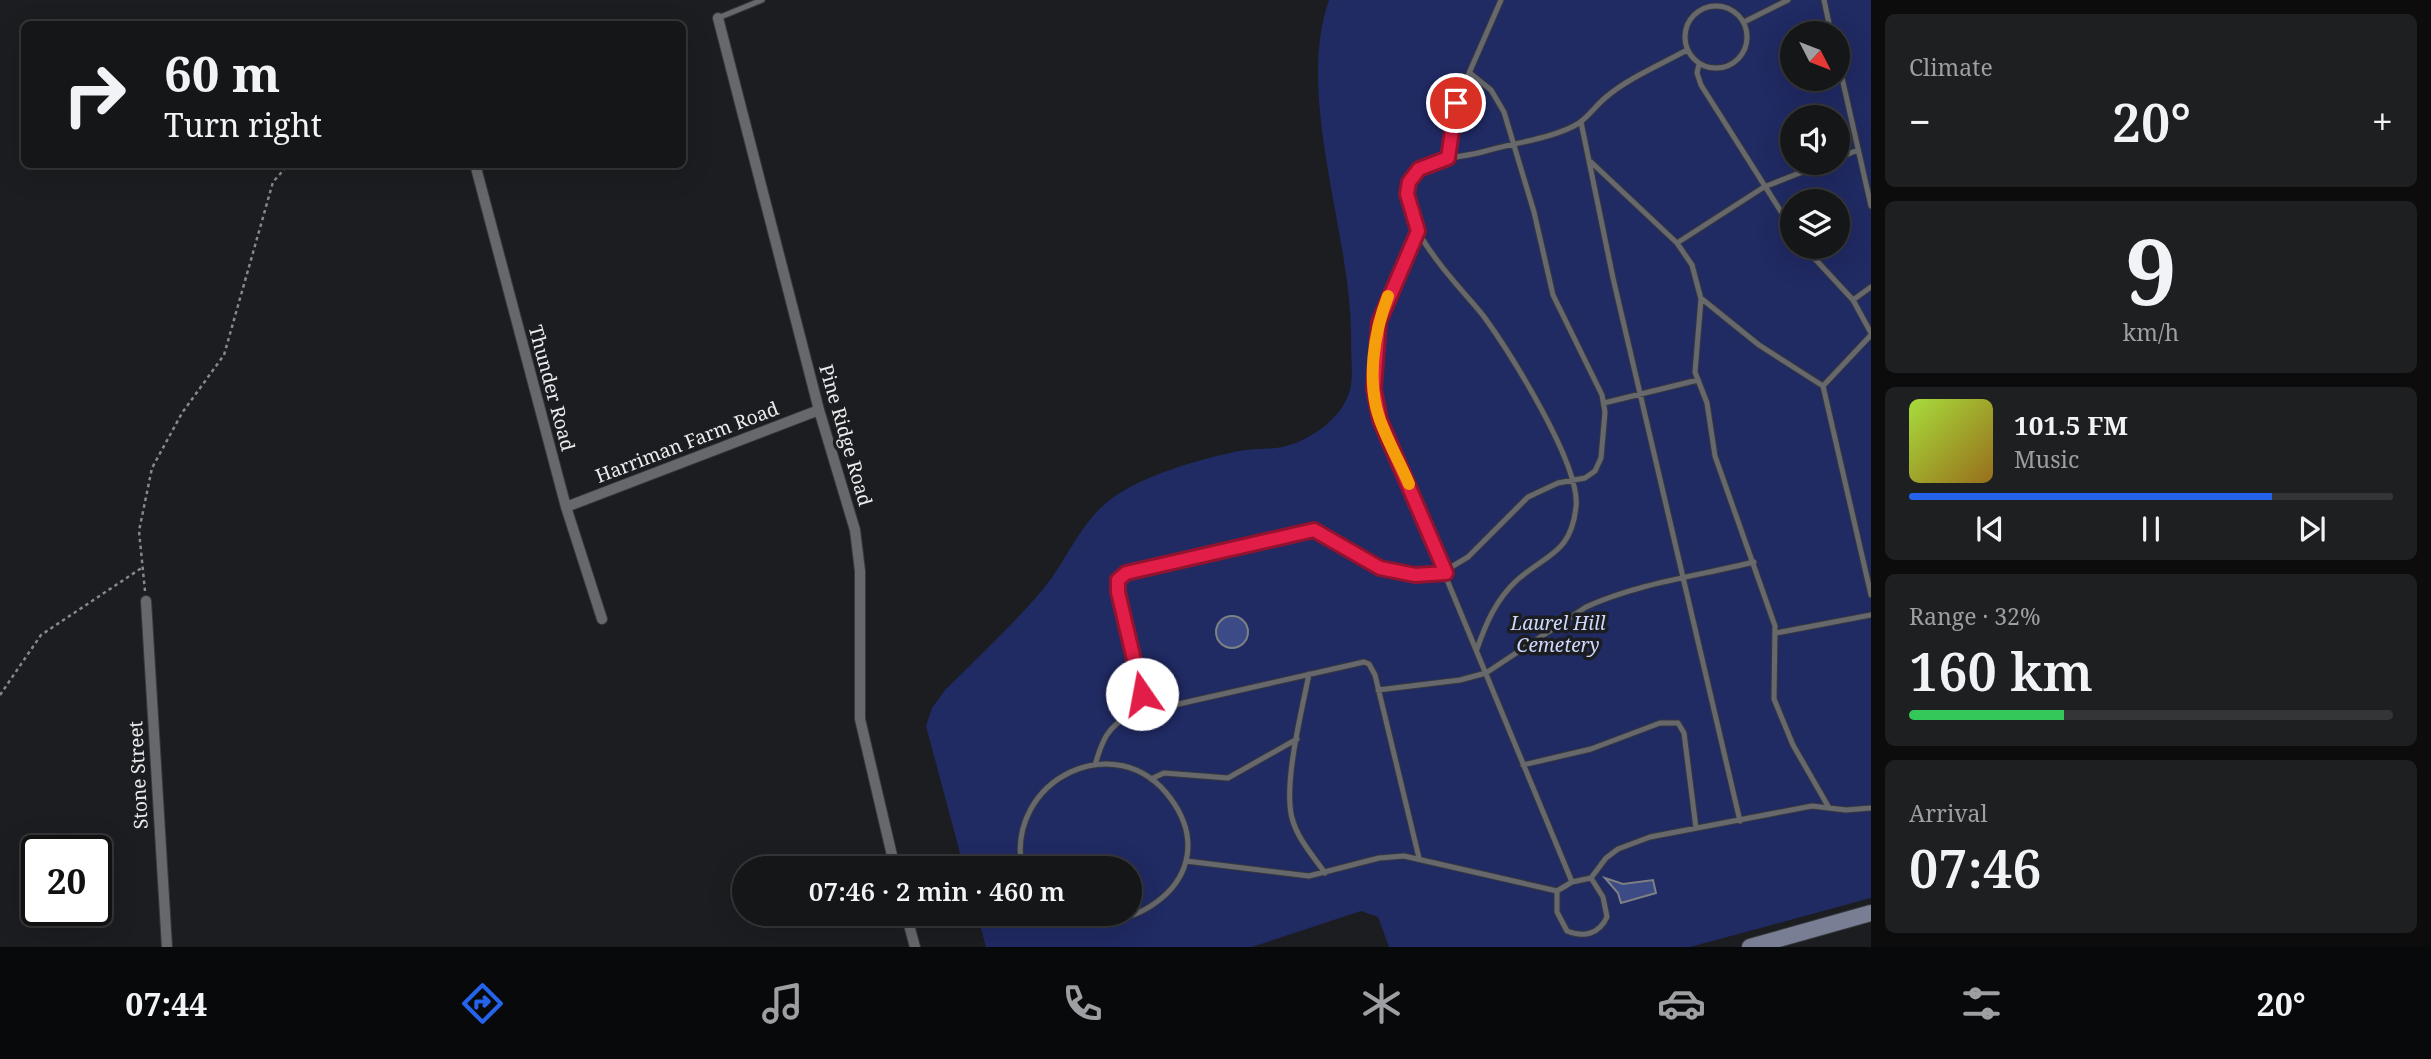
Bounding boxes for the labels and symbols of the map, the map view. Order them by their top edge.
north arrow [1780,21,1850,91]
pin [1426,73,1486,133]
street label: Thunder Road [523,322,581,454]
street label: Pine Ridge Road [813,361,879,509]
street label: Harriman Farm Road [592,395,783,489]
park label: Laurel Hill Cemetery [1509,610,1606,658]
position arrow [1105,657,1179,731]
street label: Stone Street [122,720,154,830]
speed limit sign: 20 [21,835,112,926]

